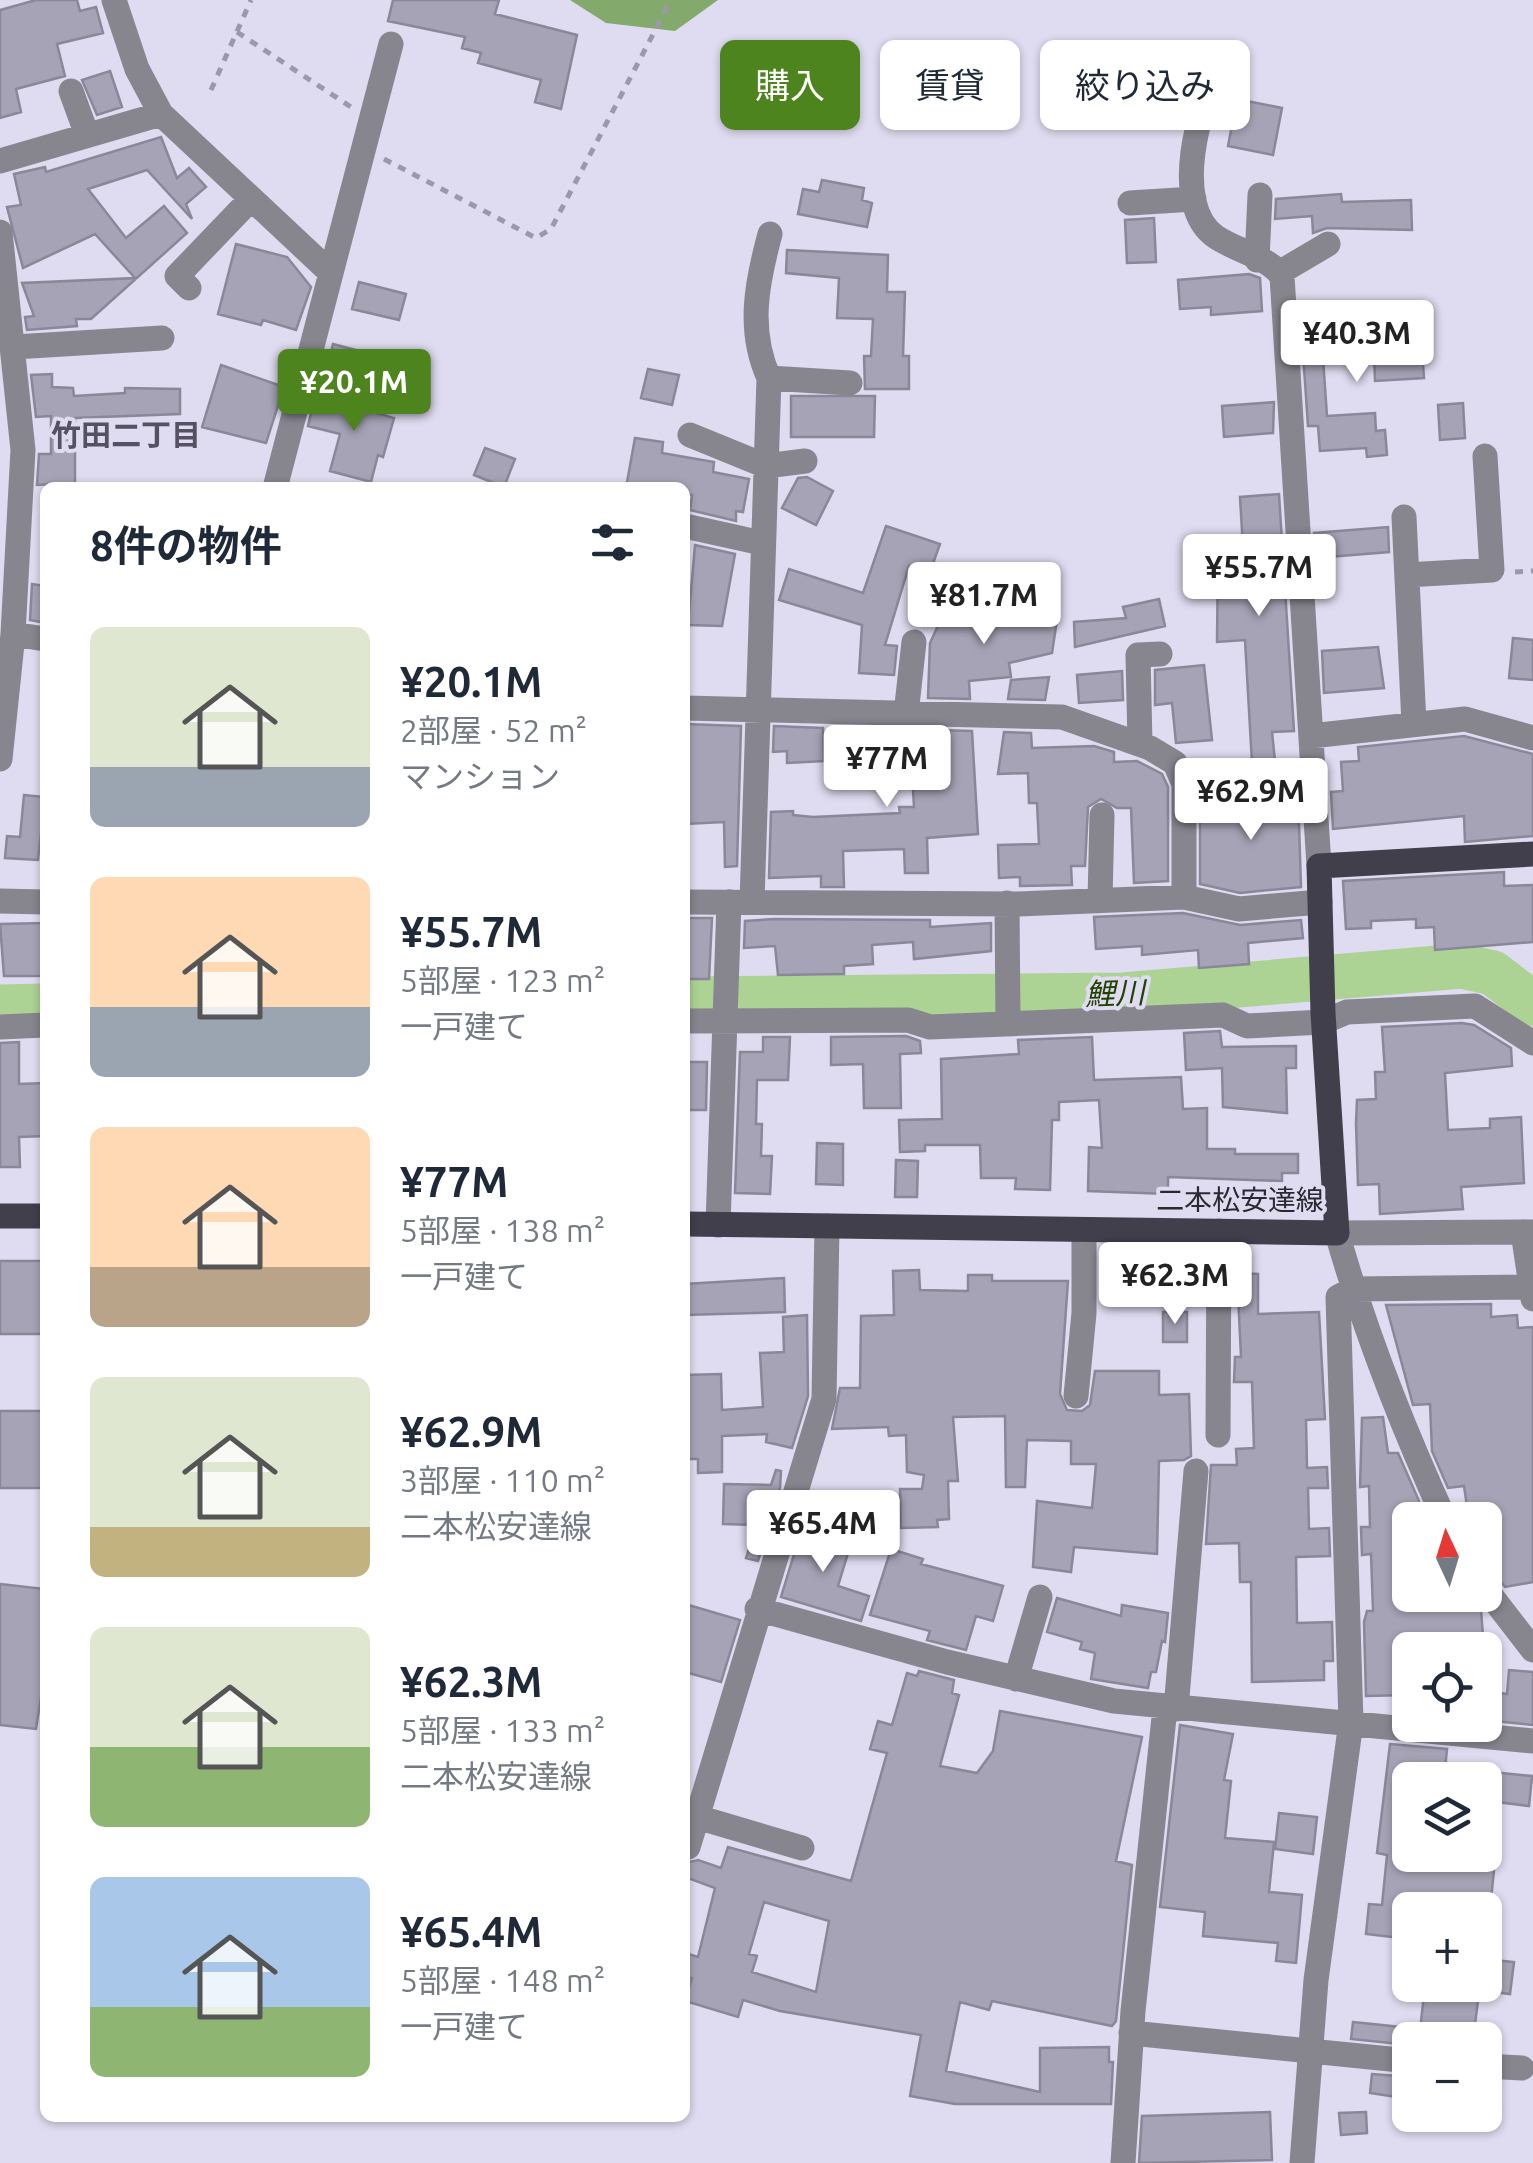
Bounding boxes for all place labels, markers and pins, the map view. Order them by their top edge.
pin: ¥40.3M [1276,300,1438,385]
pin: ¥20.1M [273,349,435,434]
pin: ¥55.7M [1178,534,1340,619]
pin: ¥81.7M [903,562,1065,647]
pin: ¥77M [828,725,946,810]
pin: ¥62.9M [1170,758,1332,843]
pin: ¥62.3M [1094,1242,1256,1327]
pin: ¥65.4M [742,1490,904,1575]

